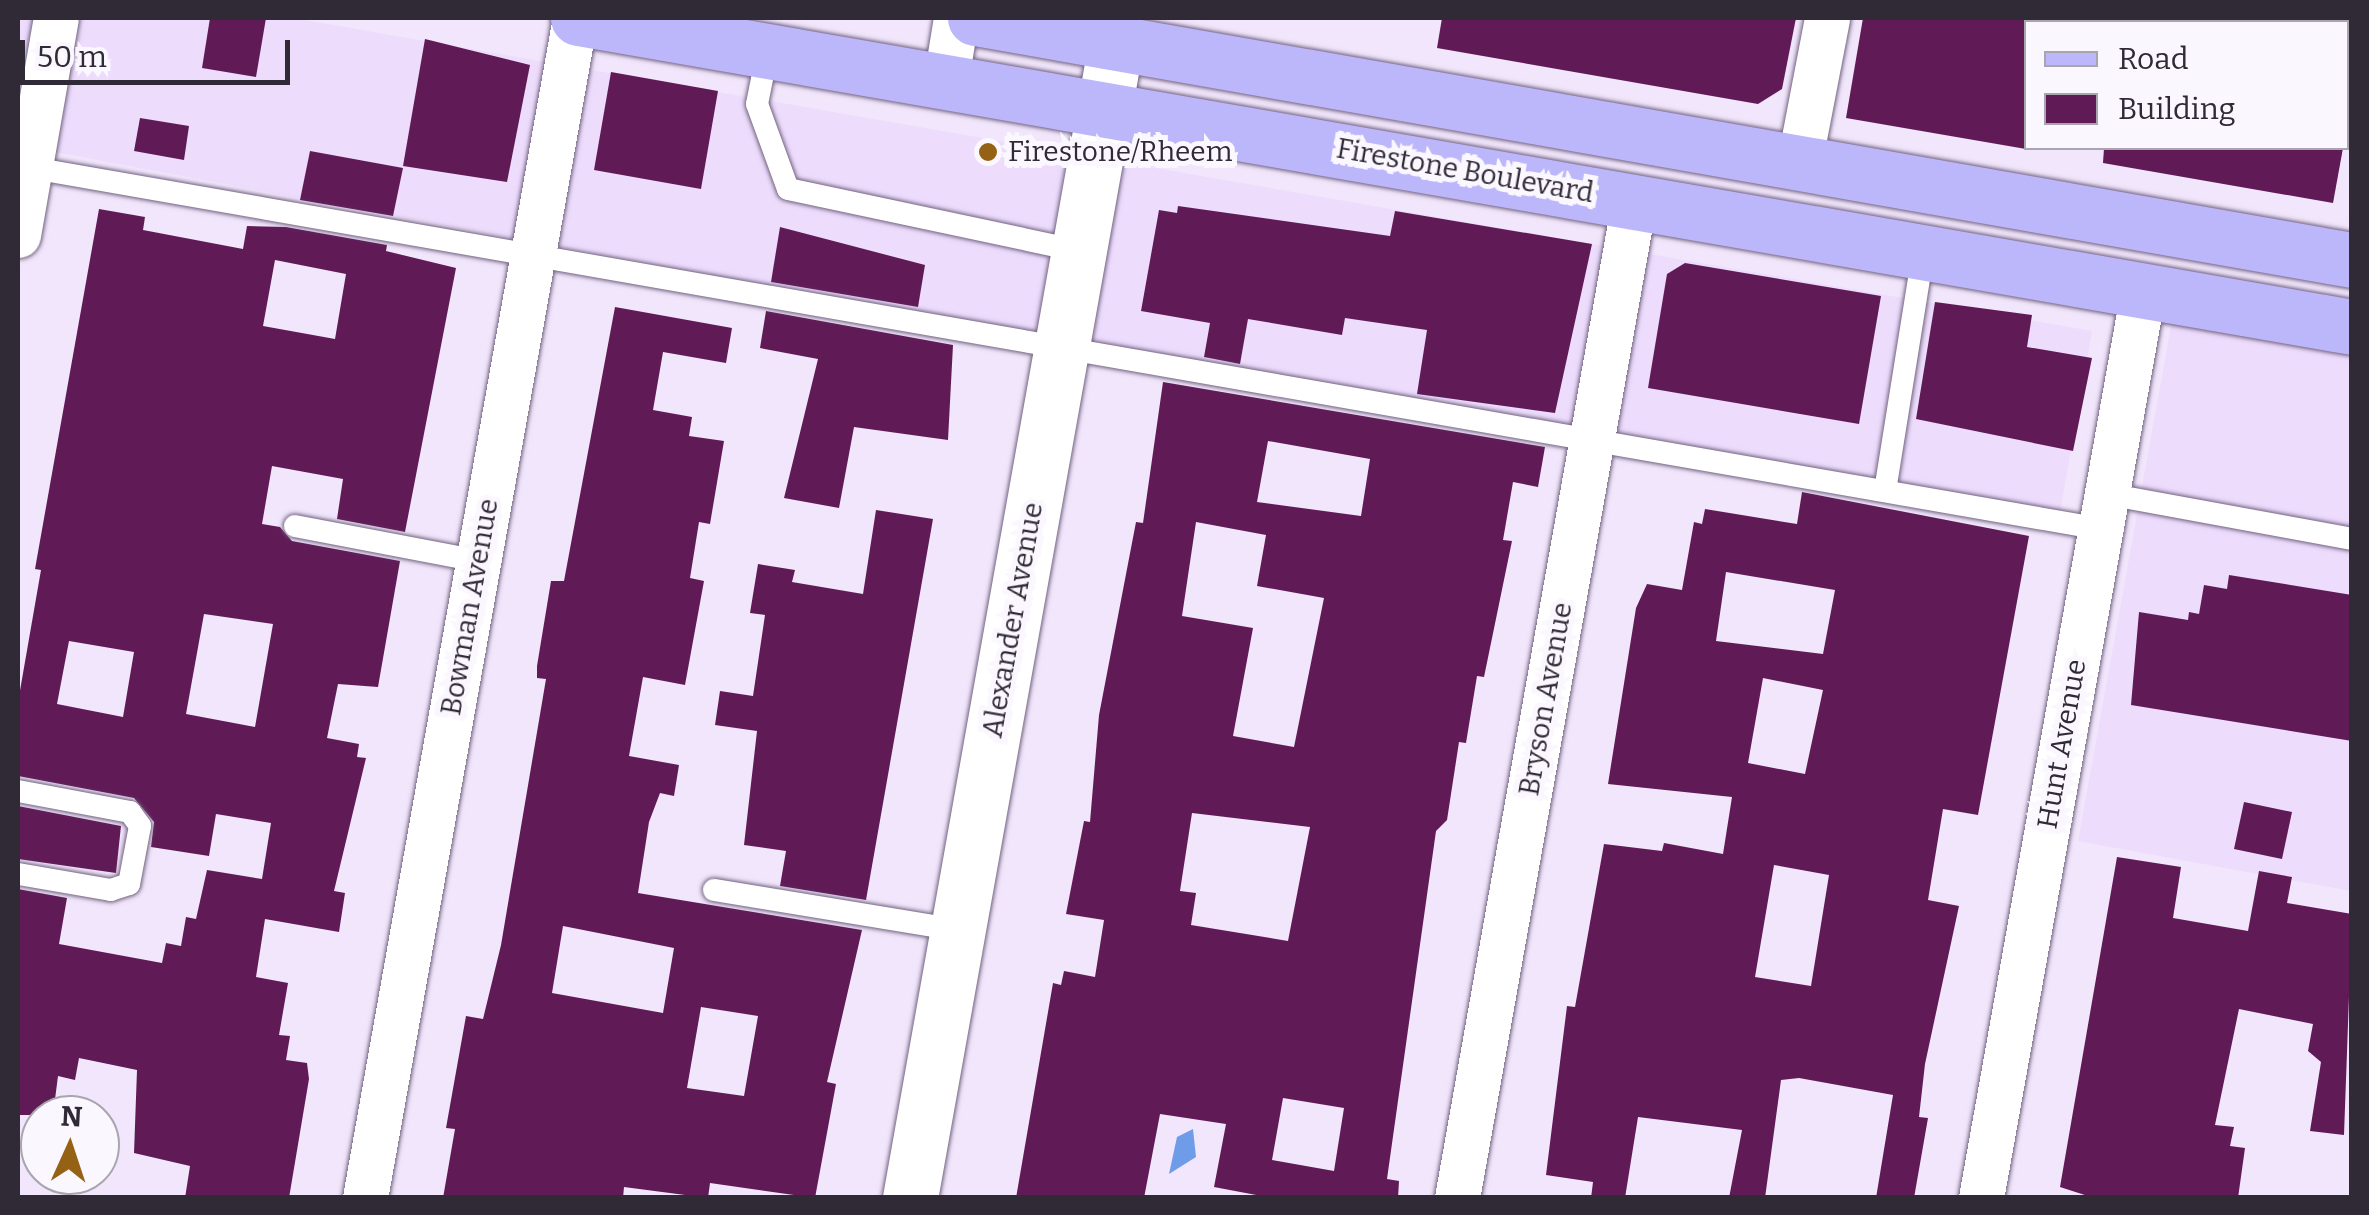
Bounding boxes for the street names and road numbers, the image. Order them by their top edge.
street label: Firestone Boulevard [1334,132,1596,210]
street label: Bowman Avenue [434,496,506,718]
street label: Alexander Avenue [976,500,1050,740]
street label: Bryson Avenue [1512,600,1580,798]
street label: Hunt Avenue [2031,657,2093,831]

